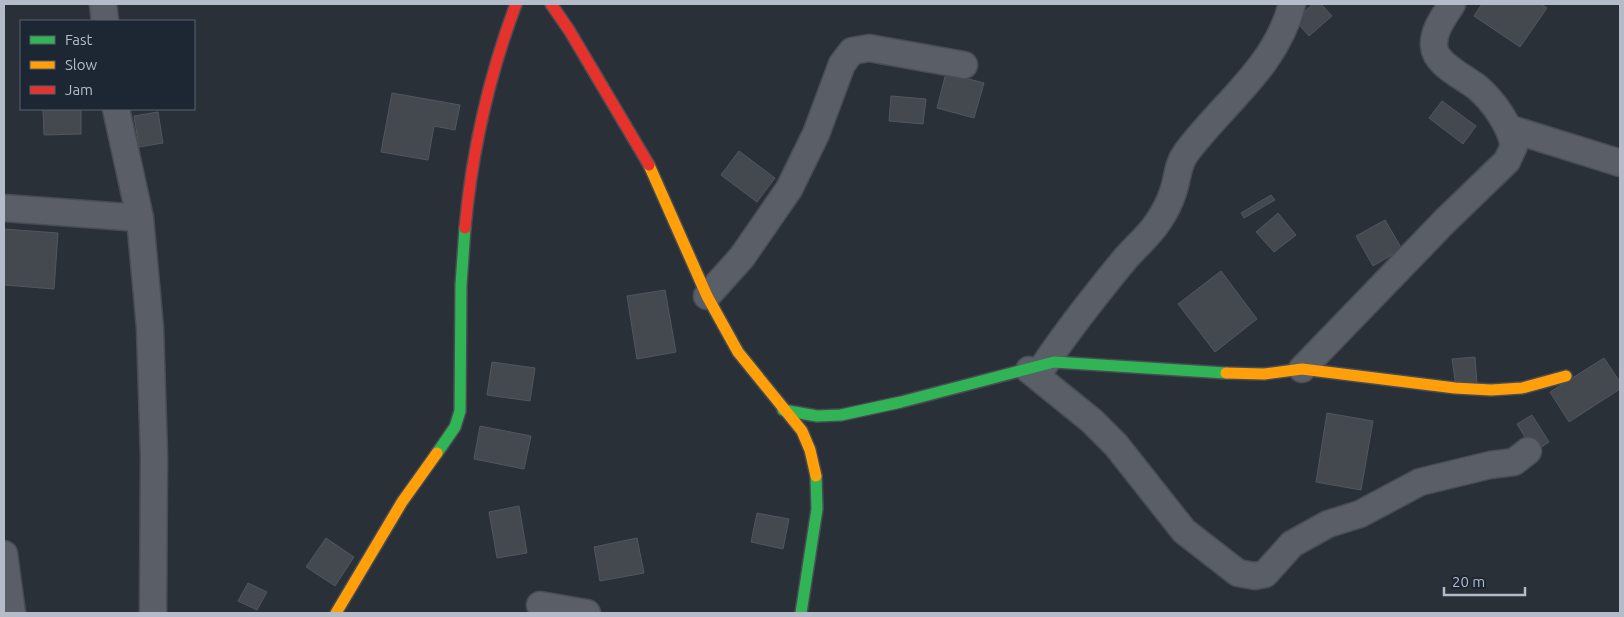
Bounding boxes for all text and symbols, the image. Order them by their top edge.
legend [20,20,195,110]
text: Fast [65,31,93,48]
text: Slow [65,56,98,73]
text: Jam [65,81,93,98]
scale bar [1444,564,1525,596]
text: 20 m [1452,573,1485,590]

